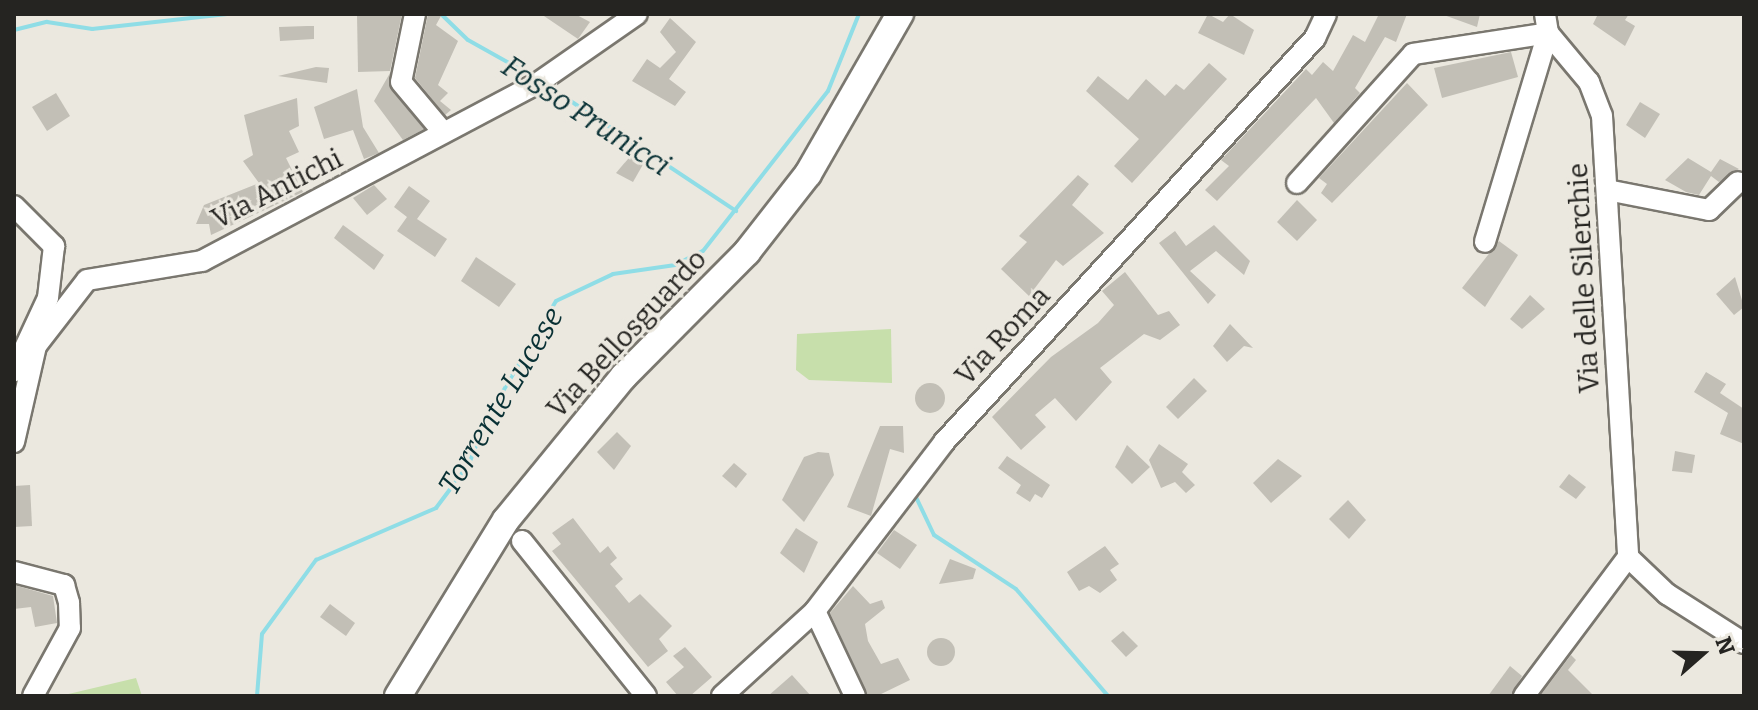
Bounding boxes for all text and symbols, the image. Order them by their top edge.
water label: Fosso Prunicci [495,48,677,184]
street label: Via Antichi [206,142,348,236]
street label: Via delle Silerchie [1561,162,1607,394]
street label: Via Bellosguardo [540,243,714,425]
street label: Via Roma [949,280,1057,392]
water label: Torrente Lucese [431,301,571,501]
north arrow [1662,614,1742,694]
text: N [1709,633,1741,658]

